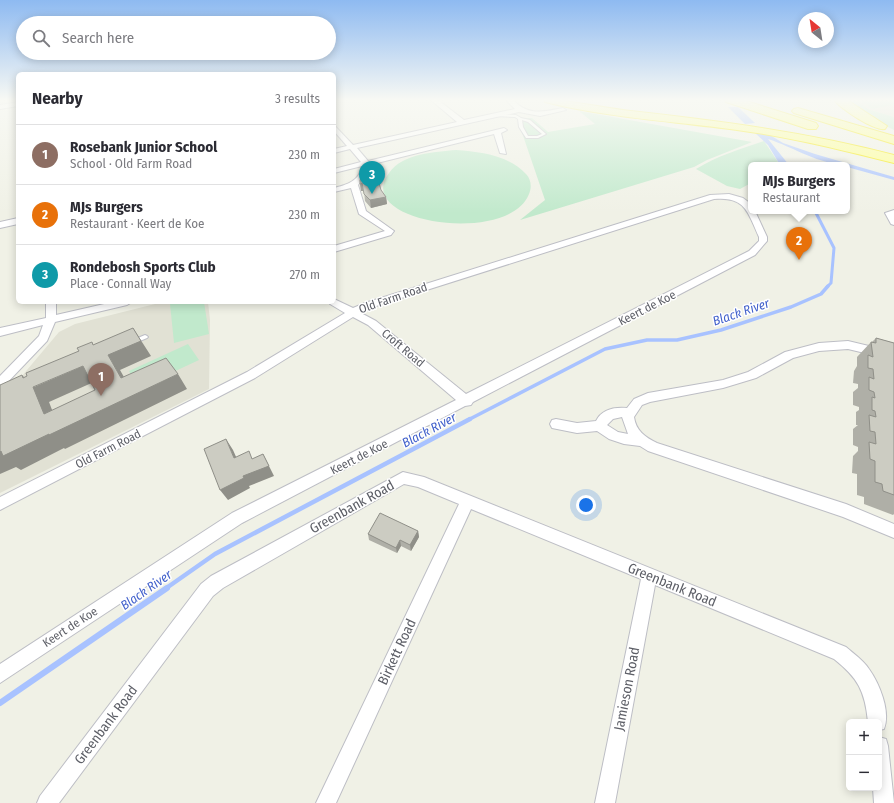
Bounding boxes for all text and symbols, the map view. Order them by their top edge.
north arrow [798,12,834,48]
search box [16,16,336,60]
icon: search [30,27,52,49]
text: Search here [62,29,134,47]
text: Nearby [32,88,83,109]
text: 3 results [275,91,320,106]
text: Rosebank Junior School [70,138,217,156]
text: 1 [42,147,48,162]
text: 230 m [289,147,320,162]
text: School · Old Farm Road [70,156,192,171]
pin: 3 [359,161,385,194]
popup [748,162,850,214]
text: MJs Burgers [763,172,835,190]
text: Restaurant [763,190,820,205]
text: MJs Burgers [70,198,143,216]
text: 2 [42,207,48,222]
text: 230 m [289,207,320,222]
text: Restaurant · Keert de Koe [70,216,204,231]
pin: 2 [786,227,812,260]
text: Rondebosh Sports Club [70,258,216,276]
text: 3 [42,267,48,282]
text: 270 m [289,267,320,282]
text: Place · Connall Way [70,276,171,291]
street label: Old Farm Road [357,280,429,316]
street label: Keert de Koe [616,288,678,328]
water label: Black River [711,295,772,329]
street label: Croft Road [379,326,427,370]
pin: 1 [88,363,114,396]
water label: Black River [399,409,459,450]
street label: Old Farm Road [73,427,143,471]
street label: Keert de Koe [328,437,390,477]
street label: Greenbank Road [307,477,397,537]
your location [576,495,596,515]
street label: Greenbank Road [625,559,719,611]
water label: Black River [118,567,175,613]
street label: Keert de Koe [40,604,100,650]
street label: Birkett Road [374,616,420,688]
street label: Jamieson Road [611,646,643,732]
street label: Greenbank Road [71,682,141,768]
map controls [846,719,882,791]
button: + [846,719,882,755]
button: − [846,755,882,791]

